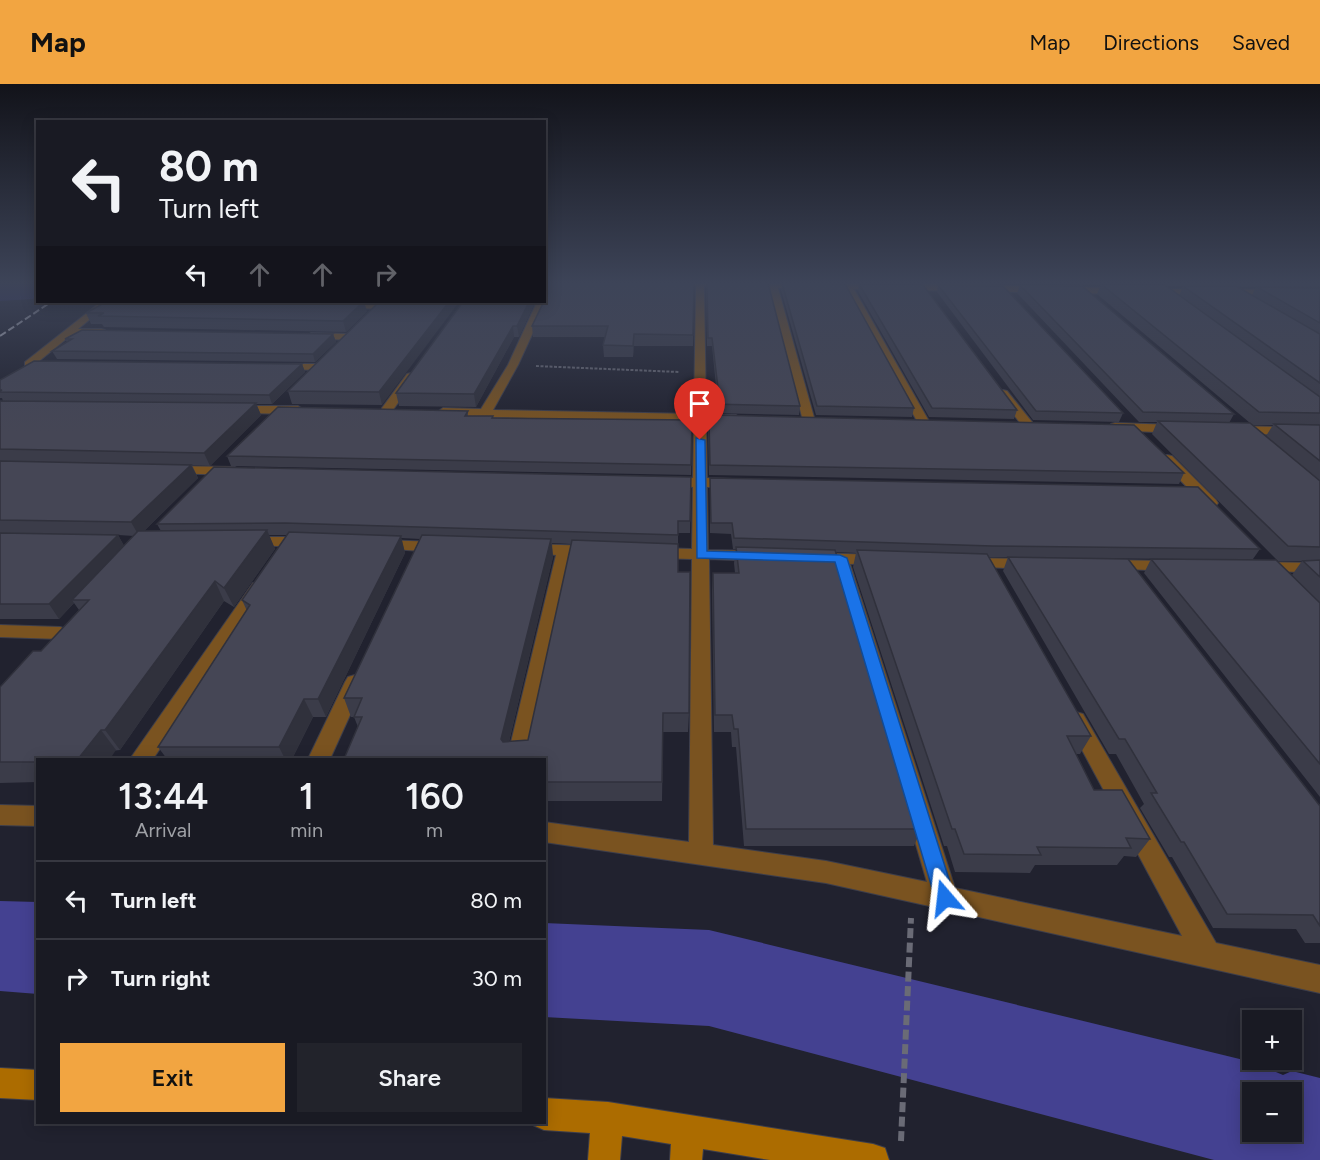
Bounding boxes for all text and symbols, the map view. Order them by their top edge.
text: Map [30,25,86,59]
text: Map [1029,30,1070,55]
text: Directions [1103,30,1199,55]
text: Saved [1232,30,1290,55]
text: 80 m [159,141,259,192]
icon: left [60,144,138,222]
text: Turn left [159,192,259,225]
icon: left [180,258,213,291]
icon: ahead [243,258,276,291]
icon: ahead [306,258,339,291]
icon: right [369,258,402,291]
pin [674,378,725,440]
icon: arrive [683,387,716,420]
text: 13:44 [118,775,208,818]
text: 1 [299,775,314,818]
text: 160 [405,775,464,818]
text: Arrival [135,818,191,842]
text: min [290,818,323,842]
text: m [426,818,443,842]
position arrow [913,866,977,930]
icon: left [60,884,93,917]
text: Turn left [111,887,197,914]
text: 80 m [470,887,522,914]
icon: right [60,962,93,995]
text: Turn right [111,965,210,992]
text: 30 m [472,965,522,992]
map controls [1242,1010,1302,1142]
button: + [1242,1010,1302,1070]
button: Exit [60,1043,285,1112]
button: Share [297,1043,522,1112]
button: − [1242,1082,1302,1142]

